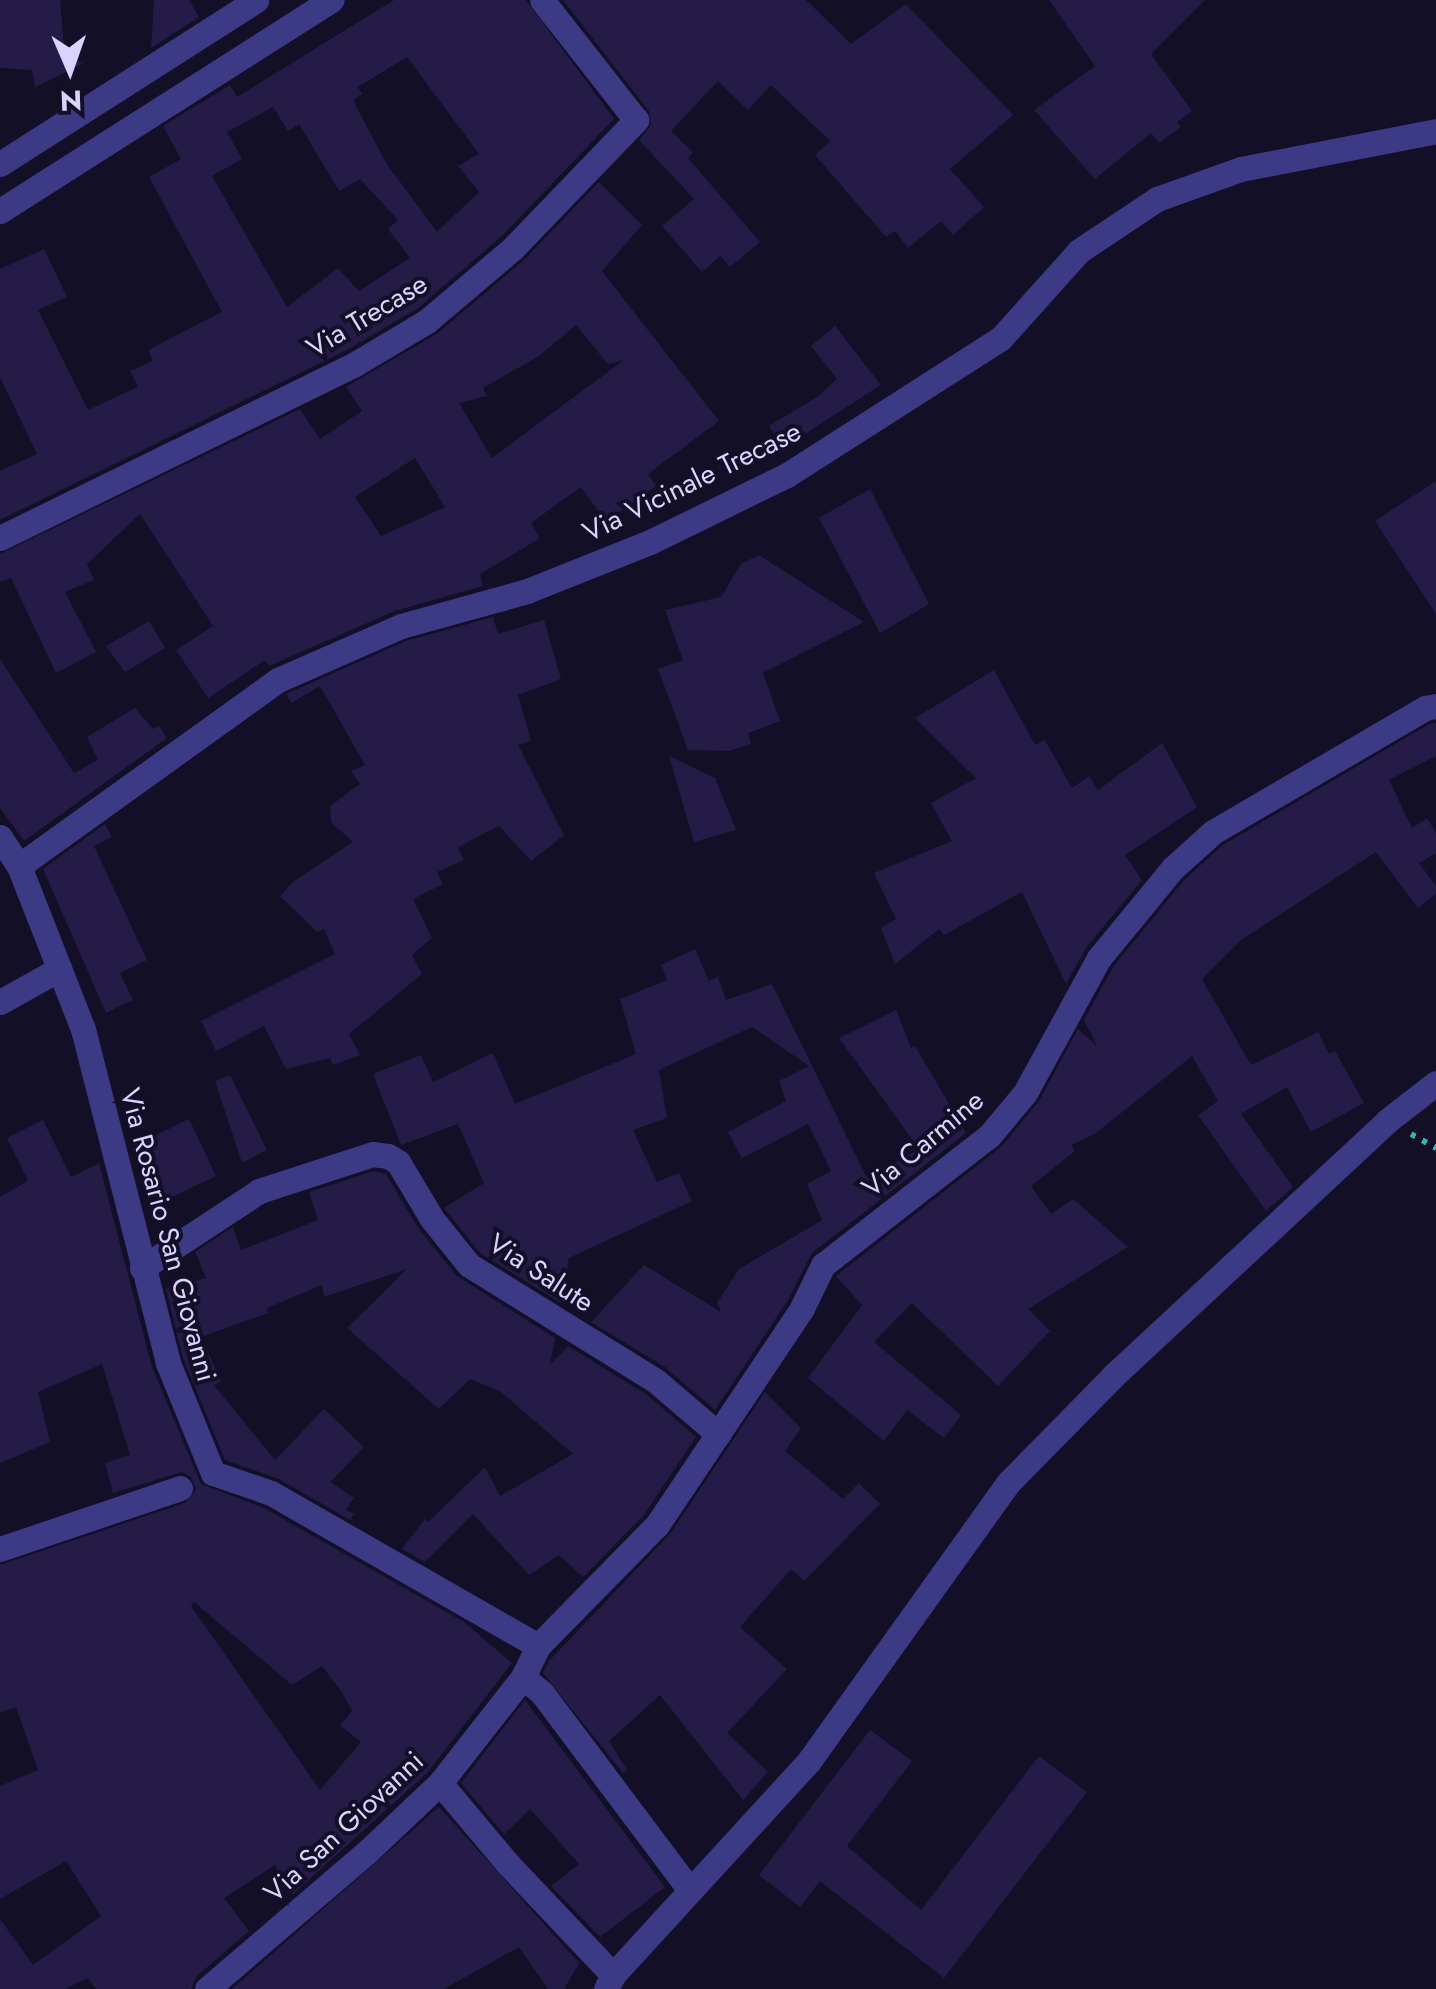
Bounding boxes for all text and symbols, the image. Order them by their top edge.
north arrow [20,20,120,120]
text: N [59,80,83,121]
street label: Via Trecase [301,267,433,365]
street label: Via Vicinale Trecase [577,415,807,549]
street label: Via Carmine [855,1084,991,1204]
street label: Via Rosario San Giovanni [113,1085,223,1385]
street label: Via Salute [482,1227,600,1319]
street label: Via San Giovanni [257,1745,431,1909]

